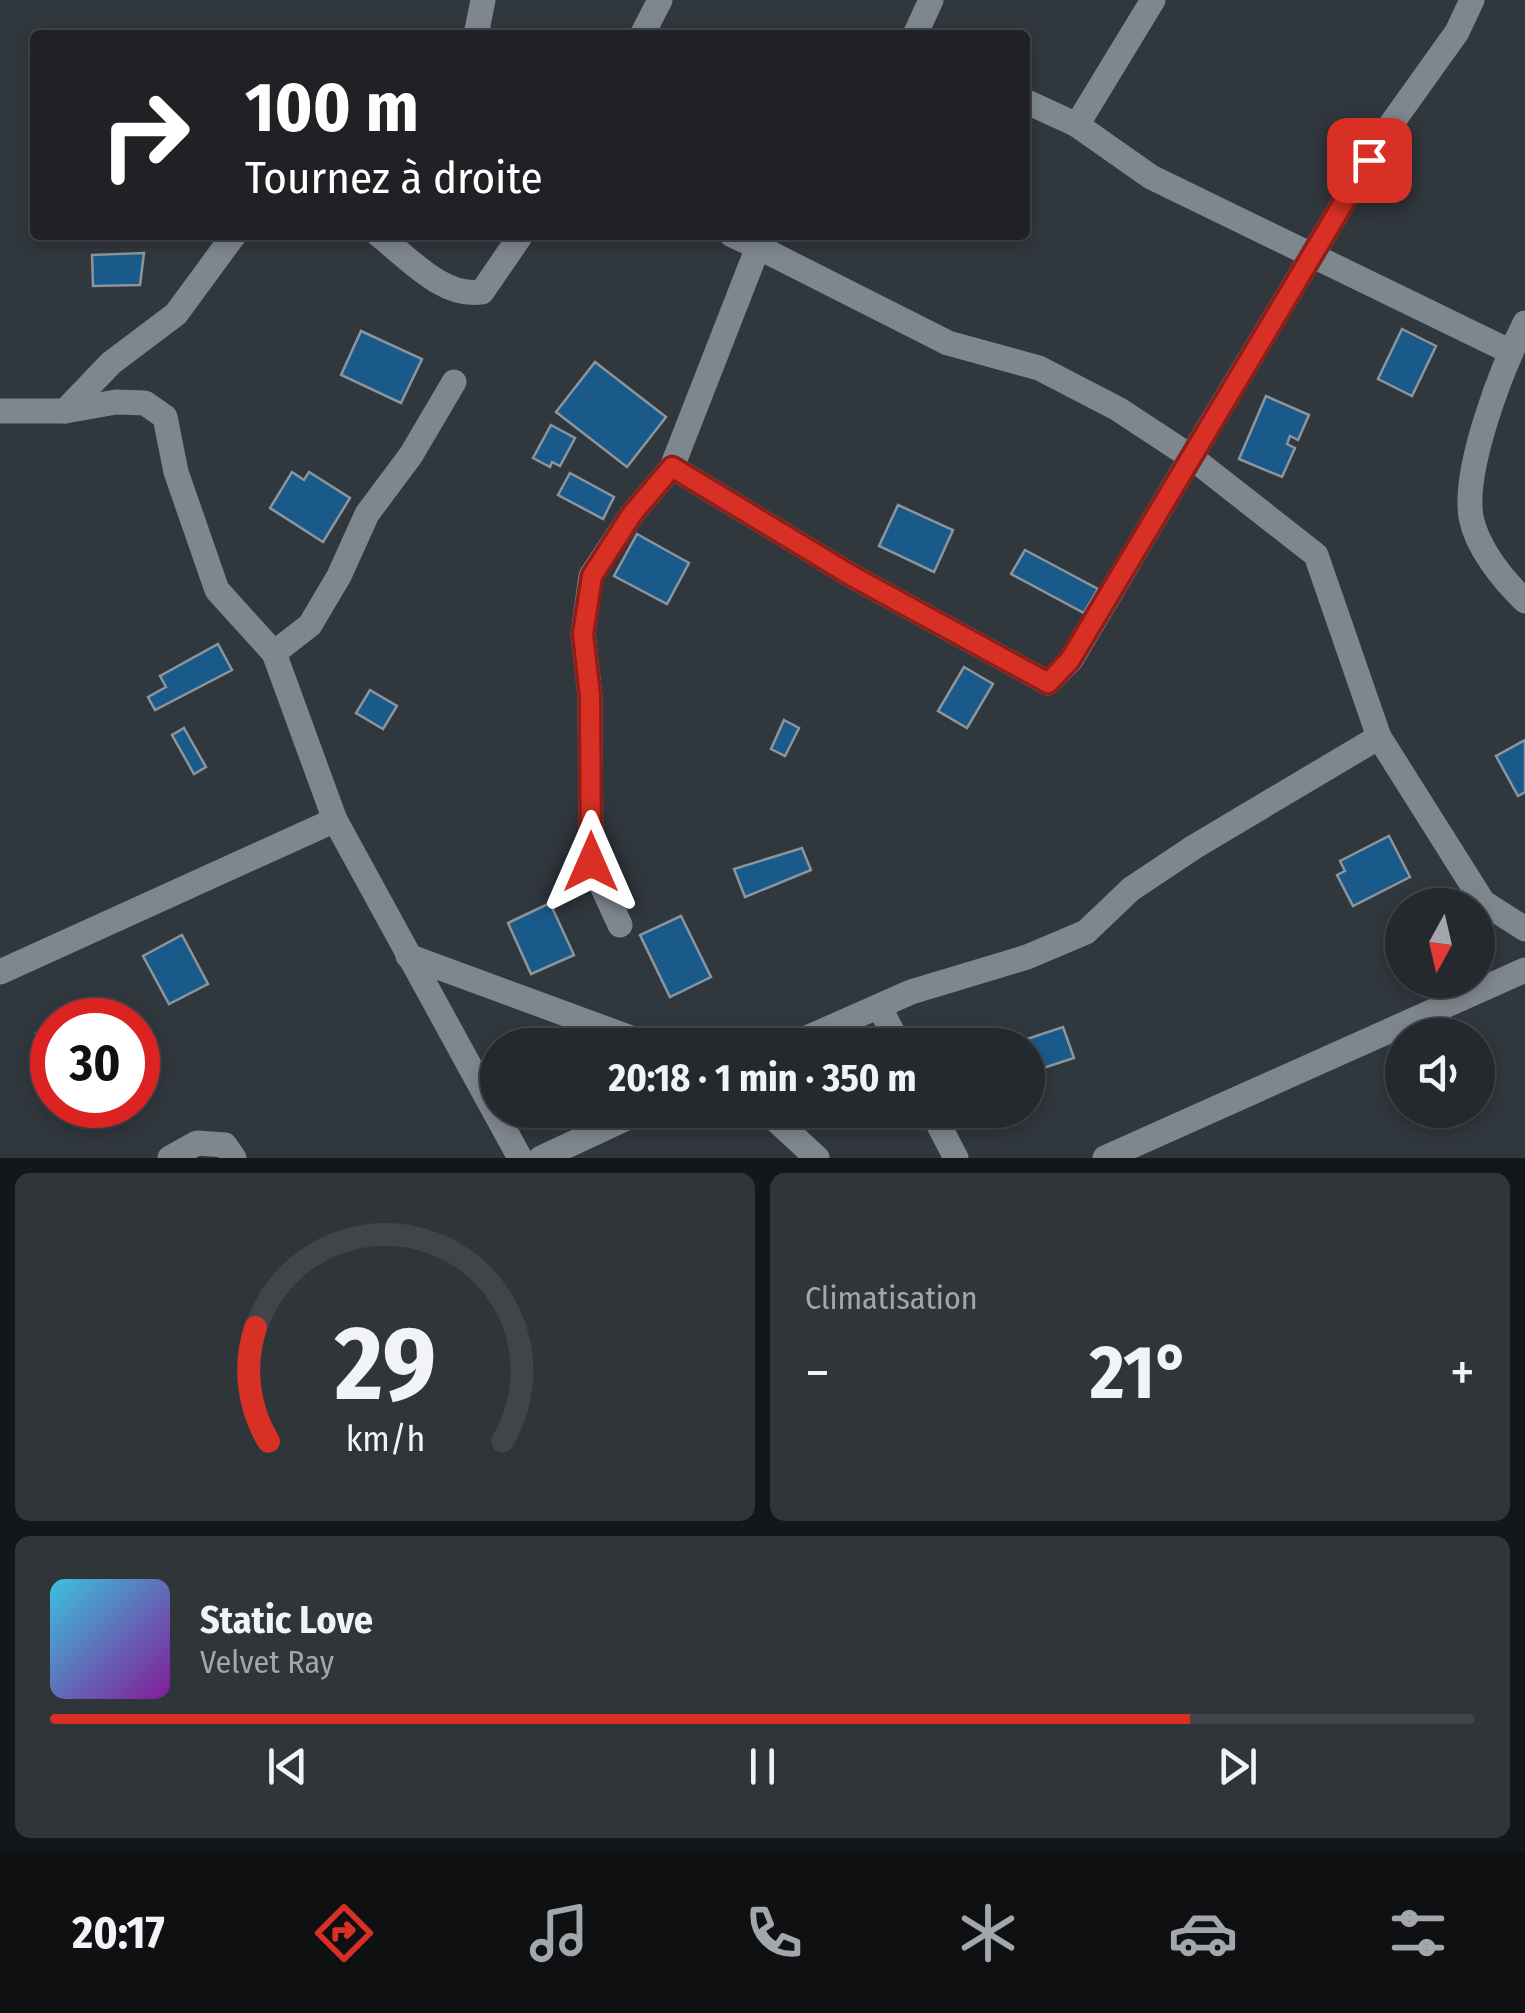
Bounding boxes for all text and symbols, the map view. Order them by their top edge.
text: 100 m [245,66,419,150]
icon: right [80,70,210,200]
pin [1327,118,1412,203]
icon: arrive [1342,133,1397,188]
text: Tournez à droite [245,151,543,205]
position arrow [539,810,643,914]
north arrow [1385,888,1495,998]
map controls [1385,888,1495,1128]
speed limit sign: 30 [30,998,160,1128]
button: sound [1385,1018,1495,1128]
text: 20:18 · 1 min · 350 m [609,1055,916,1101]
text: Climatisation [805,1279,978,1317]
text: 29 [333,1302,436,1427]
text: 21° [1090,1328,1190,1418]
text: − [805,1340,830,1406]
text: + [1450,1340,1475,1406]
text: km/h [345,1418,425,1460]
text: Static Love [200,1597,373,1643]
text: Velvet Ray [200,1643,334,1681]
icon: previous [260,1739,315,1794]
icon: pause [735,1739,790,1794]
icon: next [1210,1739,1265,1794]
icon: directions [309,1898,379,1968]
icon: music [524,1898,594,1968]
icon: phone [739,1898,809,1968]
icon: climate [953,1898,1023,1968]
icon: car [1168,1898,1238,1968]
icon: filters [1383,1898,1453,1968]
text: 20:17 [72,1906,165,1960]

